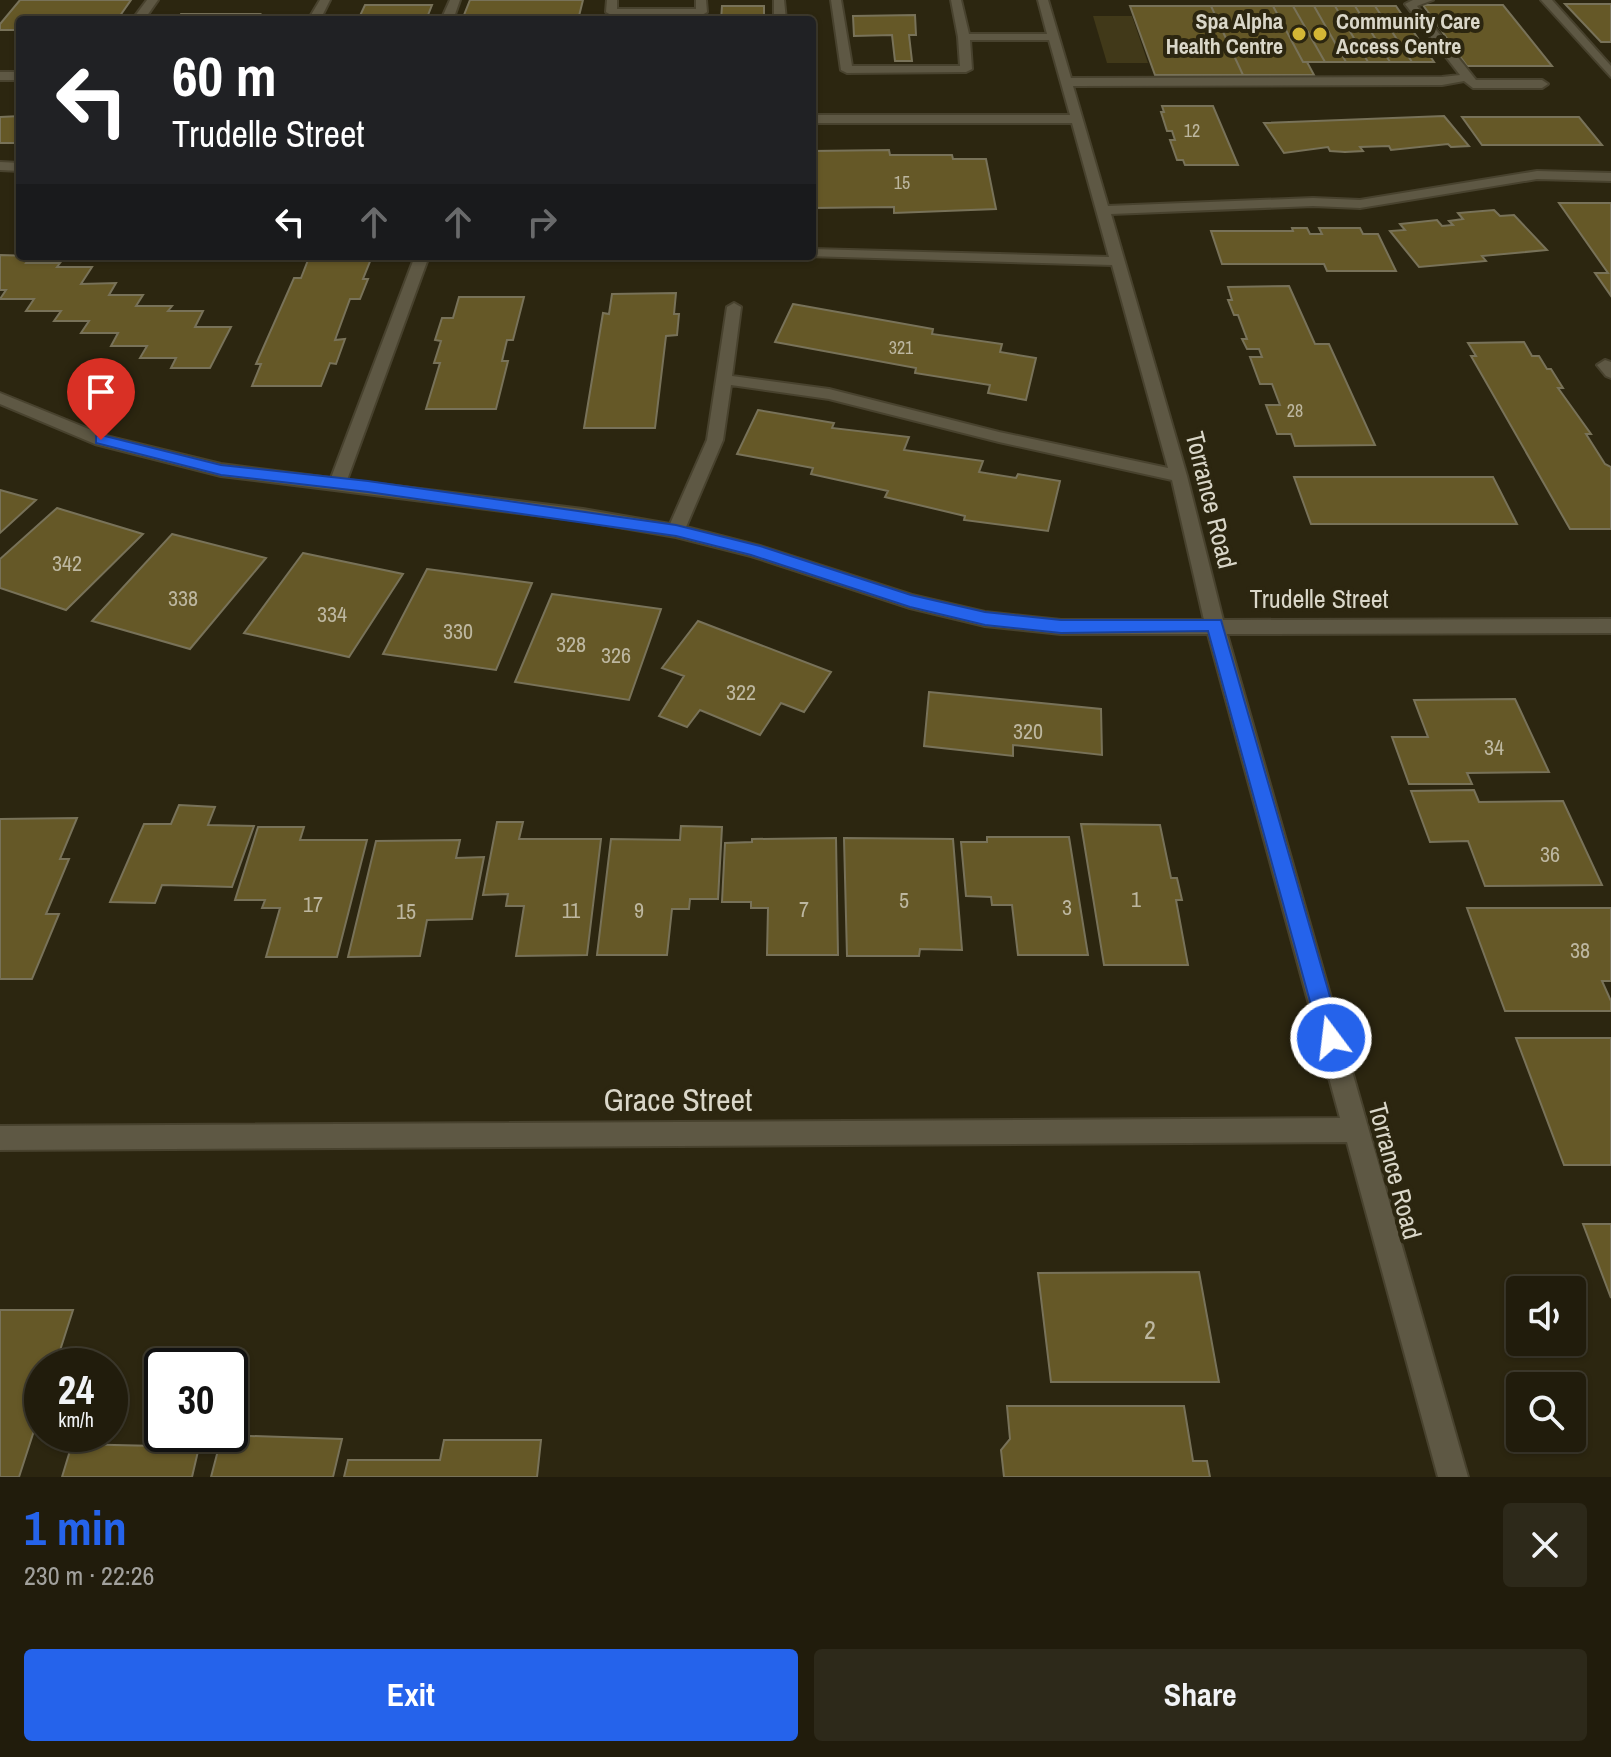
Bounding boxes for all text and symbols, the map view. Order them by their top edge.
place label: Spa Alpha Health Centre [1166,6,1283,61]
place label: Community Care Access Centre [1336,6,1480,61]
marker: Spa Alpha Health Centre [1290,25,1308,43]
marker: Community Care Access Centre [1311,25,1329,43]
text: 60 m [172,38,277,113]
icon: left [40,48,144,152]
text: Trudelle Street [172,110,365,158]
house number: 12 [1184,118,1200,143]
house number: 15 [894,170,910,195]
icon: left [268,200,312,244]
icon: ahead [352,200,396,244]
icon: ahead [436,200,480,244]
icon: right [520,200,564,244]
house number: 321 [889,335,914,360]
pin [67,358,135,440]
icon: arrive [79,370,123,414]
house number: 28 [1287,398,1303,423]
street label: Torrance Road [1178,428,1245,572]
house number: 342 [52,548,82,578]
street label: Trudelle Street [1249,581,1389,616]
house number: 338 [168,583,198,613]
house number: 334 [317,599,347,629]
house number: 330 [443,616,473,646]
house number: 328 [556,629,586,659]
house number: 326 [601,640,631,670]
house number: 322 [726,677,756,707]
house number: 320 [1013,716,1043,746]
house number: 34 [1484,732,1504,762]
house number: 36 [1540,839,1560,869]
house number: 1 [1131,884,1141,914]
house number: 5 [899,885,909,915]
house number: 17 [303,889,323,919]
house number: 3 [1062,892,1072,922]
house number: 7 [799,894,809,924]
house number: 11 [562,895,580,925]
house number: 9 [634,895,644,925]
house number: 15 [396,896,416,926]
house number: 38 [1570,935,1590,965]
position arrow [1289,996,1373,1080]
street label: Grace Street [604,1078,752,1121]
street label: Torrance Road [1360,1099,1430,1243]
map controls [1506,1276,1586,1452]
button: sound [1506,1276,1586,1356]
house number: 2 [1144,1312,1156,1347]
speed limit sign: 30 [144,1348,248,1452]
text: 24 [58,1363,94,1416]
button: search [1506,1372,1586,1452]
text: km/h [58,1406,94,1433]
text: 1 min [24,1495,127,1560]
button: close [1503,1503,1587,1587]
text: 230 m · 22:26 [24,1558,154,1593]
button: Exit [24,1649,798,1741]
button: Share [814,1649,1587,1741]

